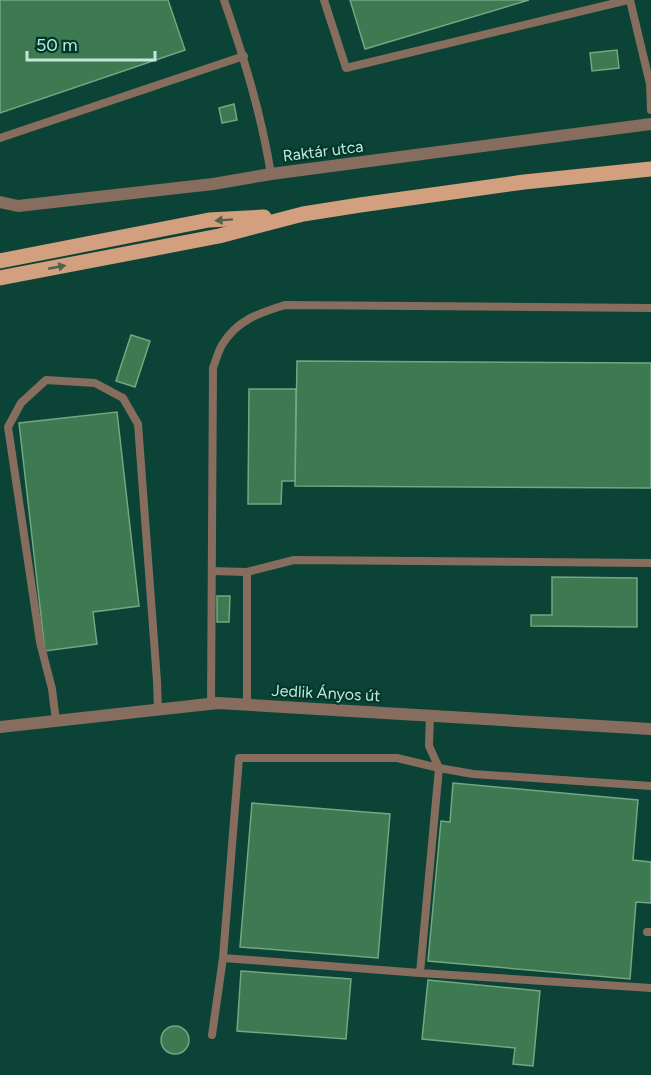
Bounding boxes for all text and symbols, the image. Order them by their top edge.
scale bar [27,24,154,62]
text: 50 m [36,34,78,56]
street label: Raktár utca [282,137,364,165]
one-way arrow [214,215,233,224]
one-way arrow [48,262,67,271]
street label: Jedlik Ányos út [271,681,381,705]

